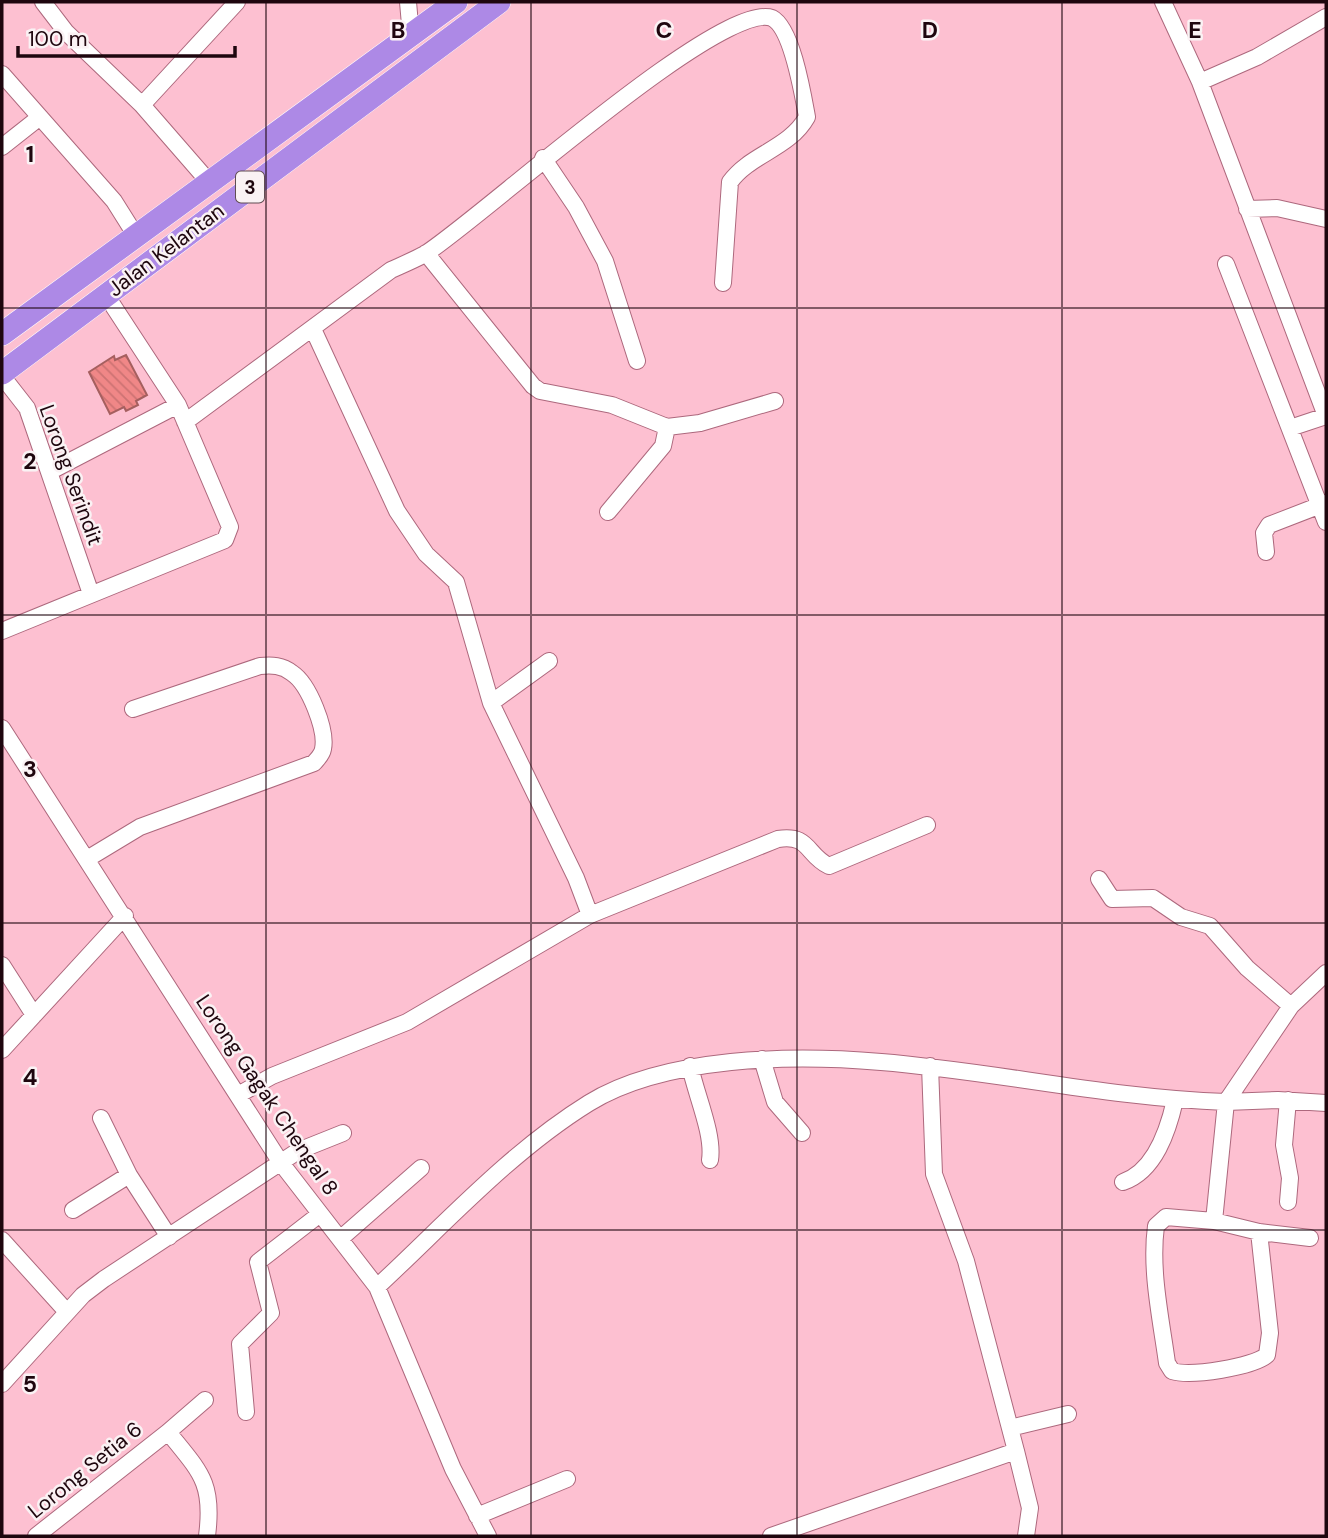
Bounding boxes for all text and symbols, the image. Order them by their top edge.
scale bar [18,14,234,58]
text: B [391,15,405,45]
text: C [656,15,672,45]
text: D [922,15,938,45]
text: E [1188,15,1202,45]
text: 100 m [28,25,88,53]
text: 1 [26,139,34,169]
road number: 3 [236,172,264,202]
street label: Jalan Kelantan [102,197,230,303]
street label: Lorong Serindit [33,401,109,549]
text: 2 [23,446,37,476]
text: 3 [23,754,37,784]
street label: Lorong Gagak Chengal 8 [189,989,345,1201]
text: 4 [23,1062,38,1092]
text: 5 [23,1369,37,1399]
street label: Lorong Setia 6 [22,1415,148,1525]

